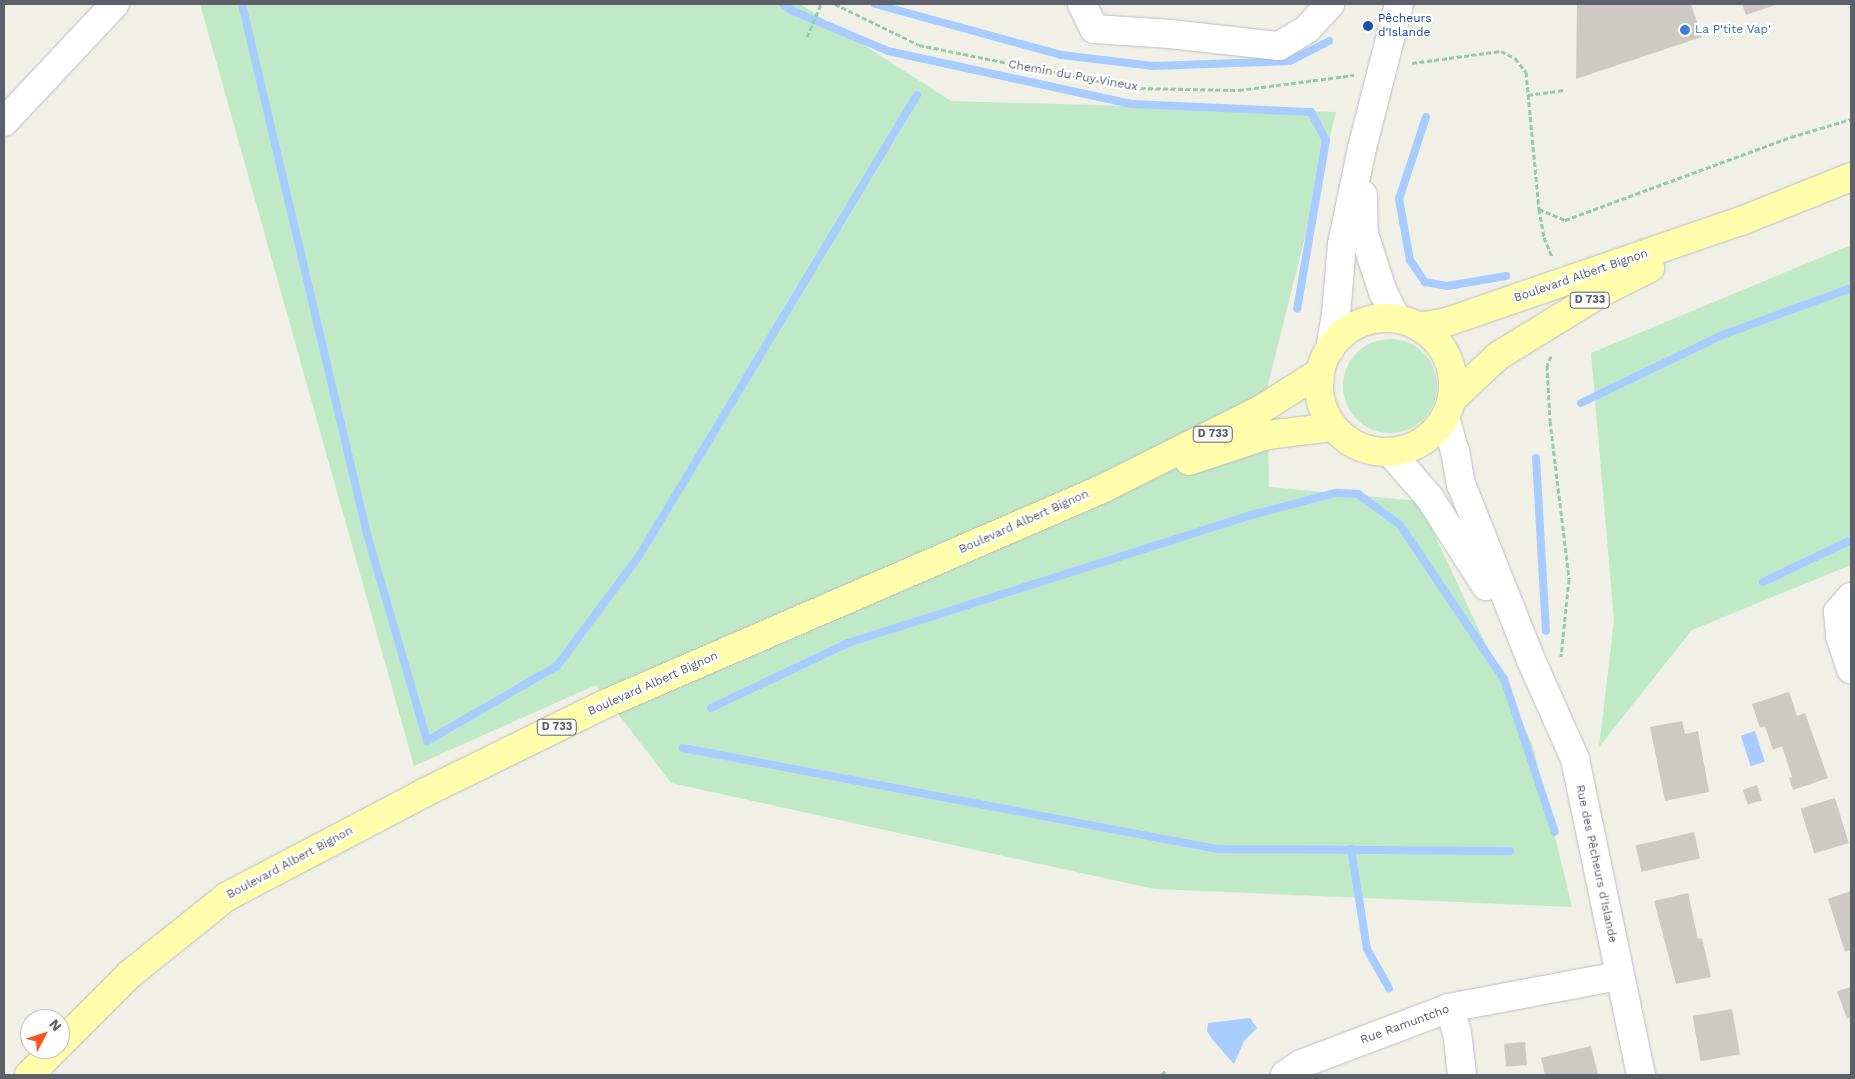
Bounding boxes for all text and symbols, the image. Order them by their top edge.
place label: Pêcheurs d'Islande [1378,12,1432,40]
marker: Pêcheurs d'Islande [1362,20,1374,32]
place label: La P'tite Vap' [1695,23,1771,37]
marker: La P'tite Vap' [1679,24,1691,36]
street label: Chemin du Puy Vineux [1007,57,1139,95]
street label: Boulevard Albert Bignon [1512,246,1650,306]
road number: D 733 [1569,292,1611,308]
road number: D 733 [1192,426,1234,442]
street label: Boulevard Albert Bignon [957,487,1091,557]
street label: Boulevard Albert Bignon [586,649,720,719]
road number: D 733 [536,719,578,736]
street label: Rue des Pêcheurs d'Islande [1572,784,1620,944]
street label: Boulevard Albert Bignon [224,823,356,903]
street label: Rue Ramuntcho [1359,1002,1451,1048]
north arrow [20,1009,70,1059]
text: N [46,1016,65,1034]

